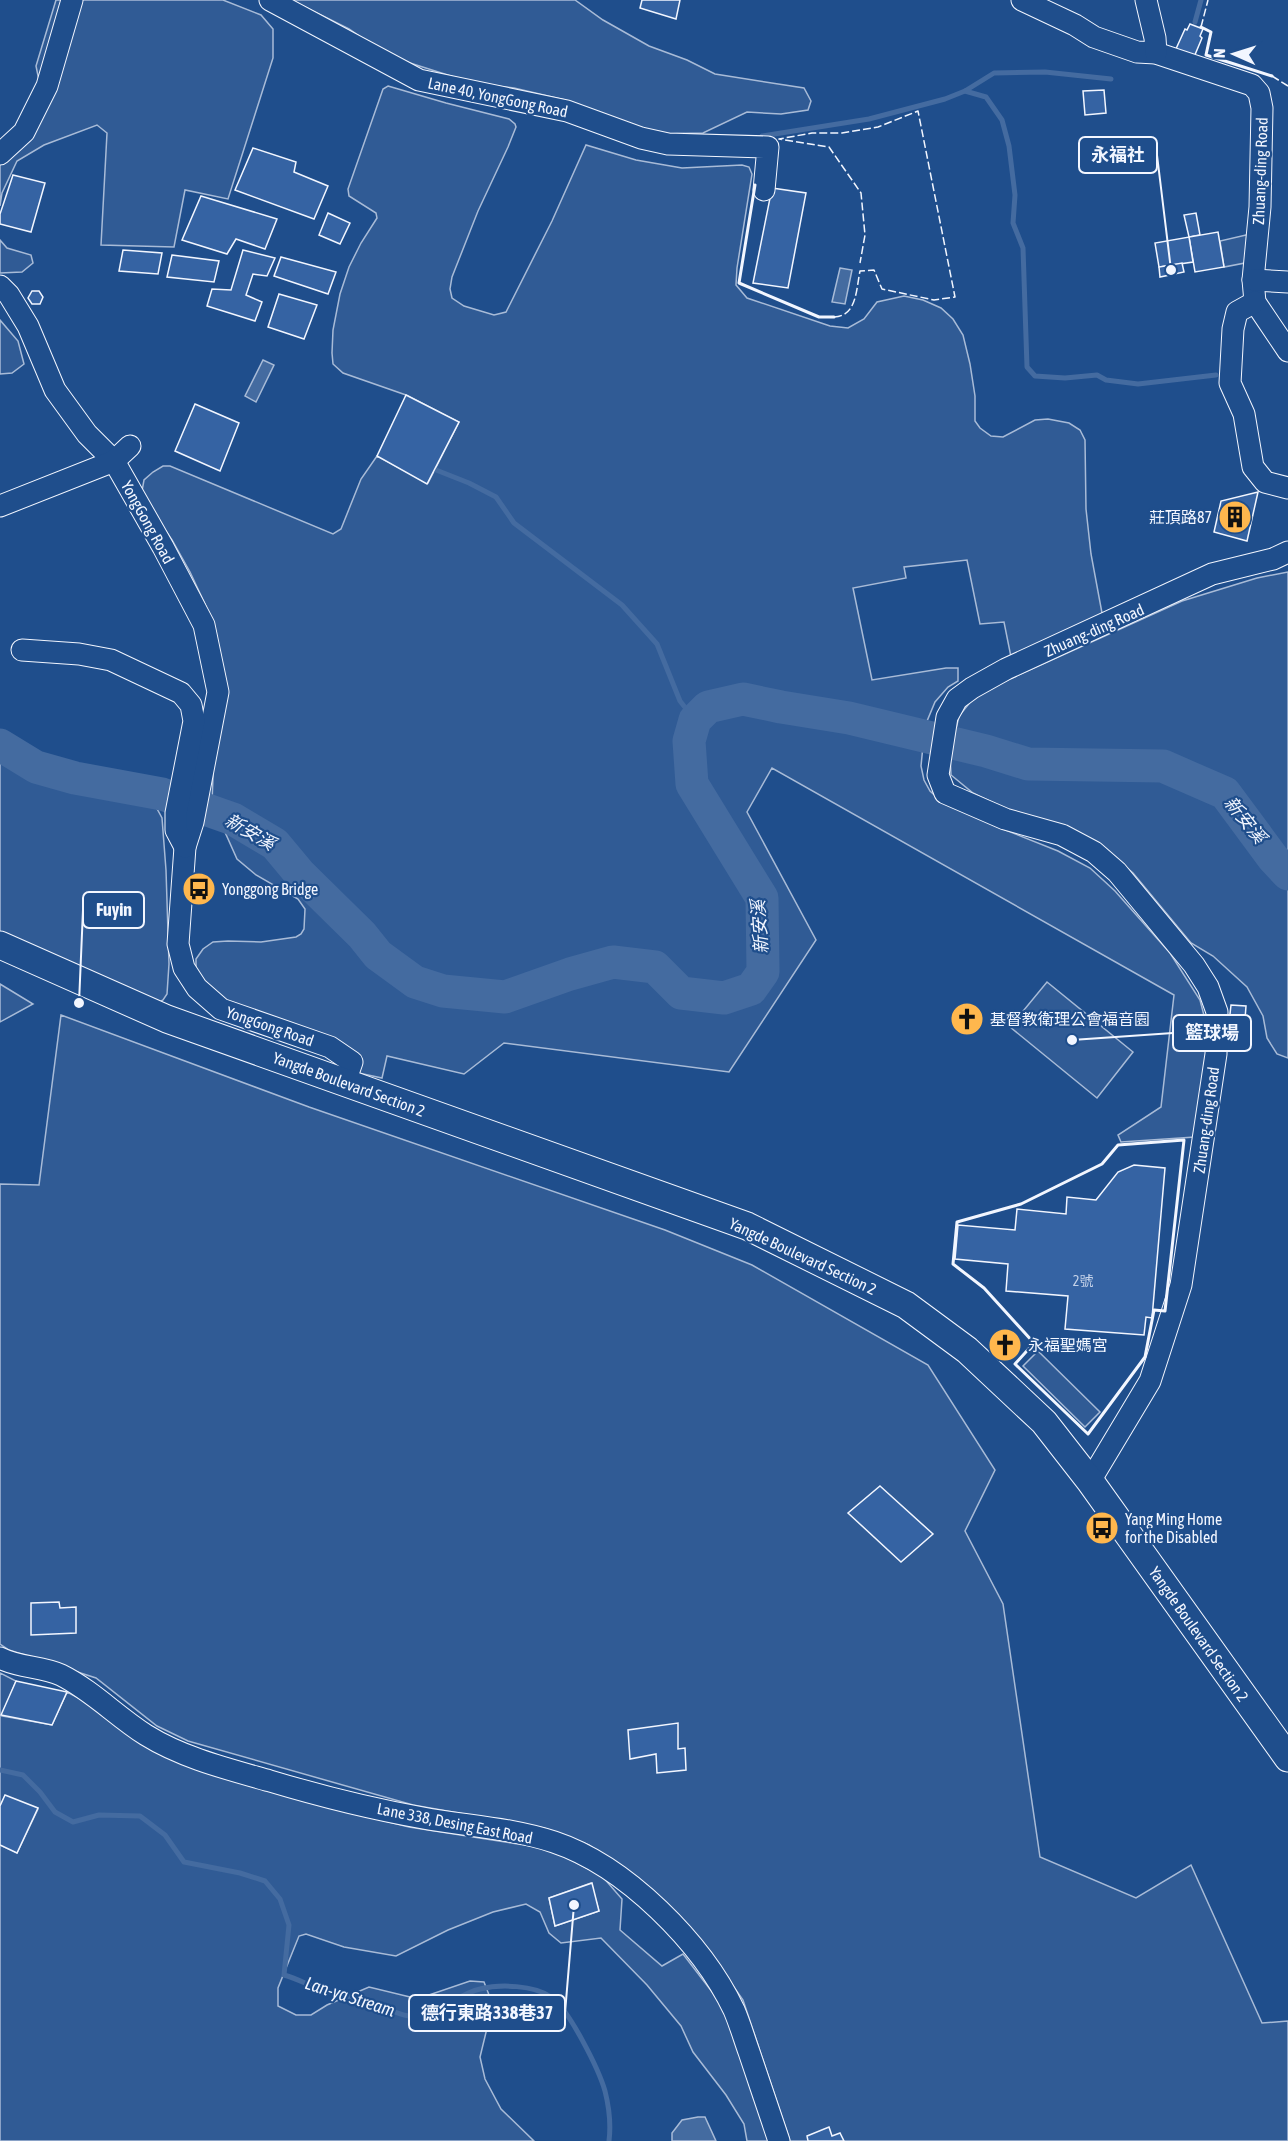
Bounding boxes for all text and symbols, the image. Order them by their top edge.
north arrow [1204,24,1264,84]
text: N [1210,48,1228,58]
street label: Lane 40, YongGong Road [426,73,570,122]
street label: Zhuang-ding Road [1249,117,1272,225]
callout: 永福社 [1079,137,1157,173]
text: 永福社 [1091,144,1145,165]
street label: YongGong Road [117,478,178,567]
building icon: 莊頂路87 [1217,499,1253,535]
place label: 莊頂路87 [1149,508,1212,526]
street label: Zhuang-ding Road [1041,600,1147,661]
water label: 新安溪 [1220,792,1272,850]
water label: 新安溪 [222,809,281,856]
bus stop icon: Yonggong Bridge [181,871,217,907]
place label: Yonggong Bridge [222,880,318,899]
callout: Fuyin [83,892,144,928]
water label: 新安溪 [747,896,772,955]
text: Fuyin [96,899,132,920]
church icon: 基督教衛理公會福音園 [949,1001,985,1037]
street label: YongGong Road [223,1003,316,1050]
place label: 基督教衛理公會福音園 [990,1010,1150,1028]
callout: 籃球場 [1173,1015,1251,1051]
text: 籃球場 [1185,1022,1239,1043]
street label: Yangde Boulevard Section 2 [270,1048,427,1121]
street label: Zhuang-ding Road [1190,1066,1223,1175]
street label: Yangde Boulevard Section 2 [726,1214,880,1299]
house number: 2號 [1073,1273,1093,1289]
church icon: 永福聖媽宮 [987,1327,1023,1363]
place label: 永福聖媽宮 [1028,1336,1108,1354]
bus stop icon: Yang Ming Home for the Disabled [1084,1510,1120,1546]
place label: Yang Ming Home for the Disabled [1125,1510,1222,1546]
street label: Yangde Boulevard Section 2 [1145,1563,1252,1705]
street label: Lane 338, Desing East Road [375,1799,534,1848]
water label: Lan-ya Stream [303,1972,398,2021]
callout: 德行東路338巷37 [409,1995,565,2031]
text: 德行東路338巷37 [421,2002,553,2023]

